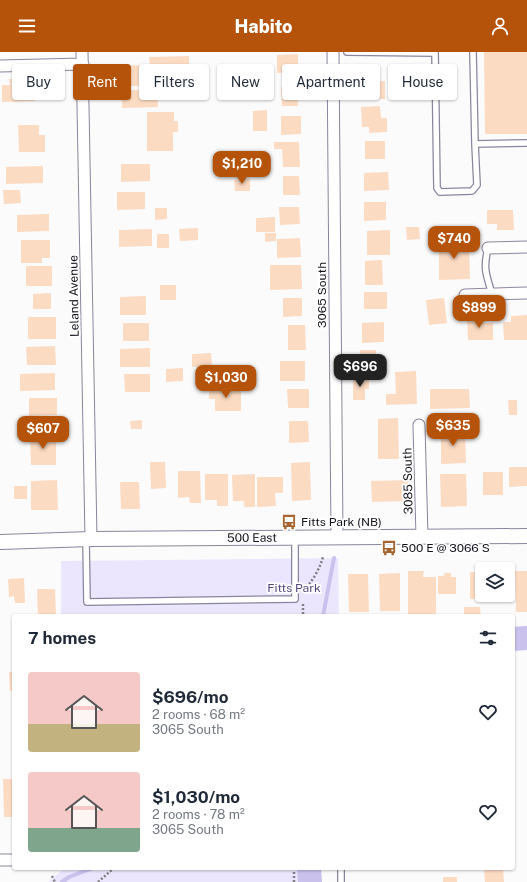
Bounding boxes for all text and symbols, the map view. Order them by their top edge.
icon: menu [16,15,38,37]
icon: person [489,15,511,37]
text: Habito [234,16,293,37]
chip: Buy [12,64,65,100]
chip: Rent [73,64,131,100]
chip: Filters [139,64,209,100]
chip: New [217,64,274,100]
chip: Apartment [282,64,380,100]
chip: House [388,64,457,100]
pin: $1,210 [209,151,275,185]
text: $1,210 [222,156,262,171]
pin: $740 [430,226,478,260]
text: $740 [437,231,471,246]
street label: Leland Avenue [66,255,82,337]
street label: 3065 South [315,262,329,328]
pin: $899 [455,295,503,329]
text: $899 [462,300,496,315]
pin: $696 [336,354,384,388]
text: $696 [343,359,377,374]
pin: $1,030 [193,365,259,399]
text: $1,030 [204,370,248,385]
pin: $635 [429,413,477,447]
pin: $607 [19,416,67,450]
text: $635 [436,418,470,433]
text: $607 [26,421,60,436]
street label: 3085 South [400,448,416,514]
bus stop icon: Fitts Park (NB) [280,513,298,531]
place label: Fitts Park (NB) [301,515,382,529]
street label: 500 East [227,531,277,545]
bus stop icon: 500 E @ 3066 S [380,539,398,557]
place label: 500 E @ 3066 S [401,541,490,555]
map controls [475,562,515,602]
button: layers [475,562,515,602]
park label: Fitts Park [267,581,321,595]
icon: filters [477,627,499,649]
text: 7 homes [28,628,96,648]
text: $696/mo [152,687,229,707]
icon: home [60,688,108,736]
icon: heart [477,701,499,723]
text: 2 rooms · 68 m² [152,707,245,722]
text: 3065 South [152,722,224,737]
text: $1,030/mo [152,787,240,807]
icon: home [60,788,108,836]
icon: heart [477,801,499,823]
text: 2 rooms · 78 m² [152,807,245,822]
text: 3065 South [152,822,224,837]

